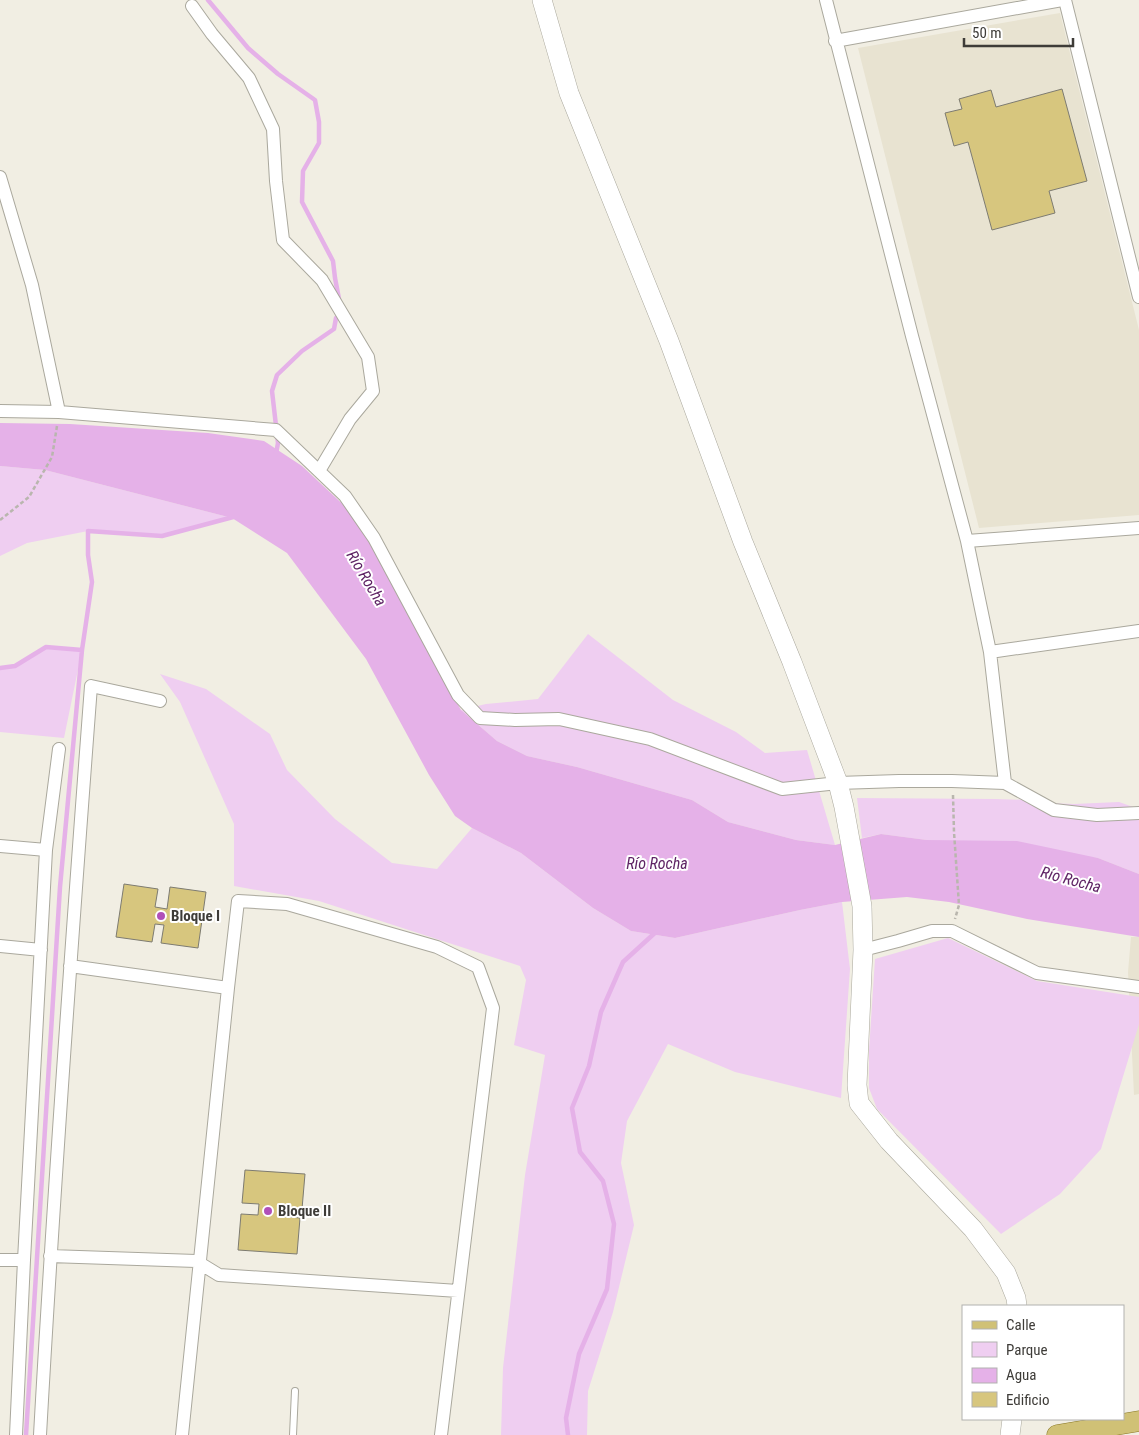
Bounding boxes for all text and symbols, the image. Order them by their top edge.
scale bar [964,15,1073,47]
text: 50 m [972,24,1002,42]
water label: Río Rocha [343,547,391,609]
water label: Río Rocha [626,854,688,873]
water label: Río Rocha [1039,862,1103,897]
place label: Bloque I [171,907,220,925]
marker: Bloque I [155,910,167,922]
place label: Bloque II [278,1202,331,1220]
marker: Bloque II [262,1205,274,1217]
legend [962,1305,1124,1420]
text: Calle [1006,1316,1036,1334]
text: Parque [1006,1341,1048,1359]
text: Agua [1006,1366,1036,1384]
text: Edificio [1006,1391,1049,1409]

